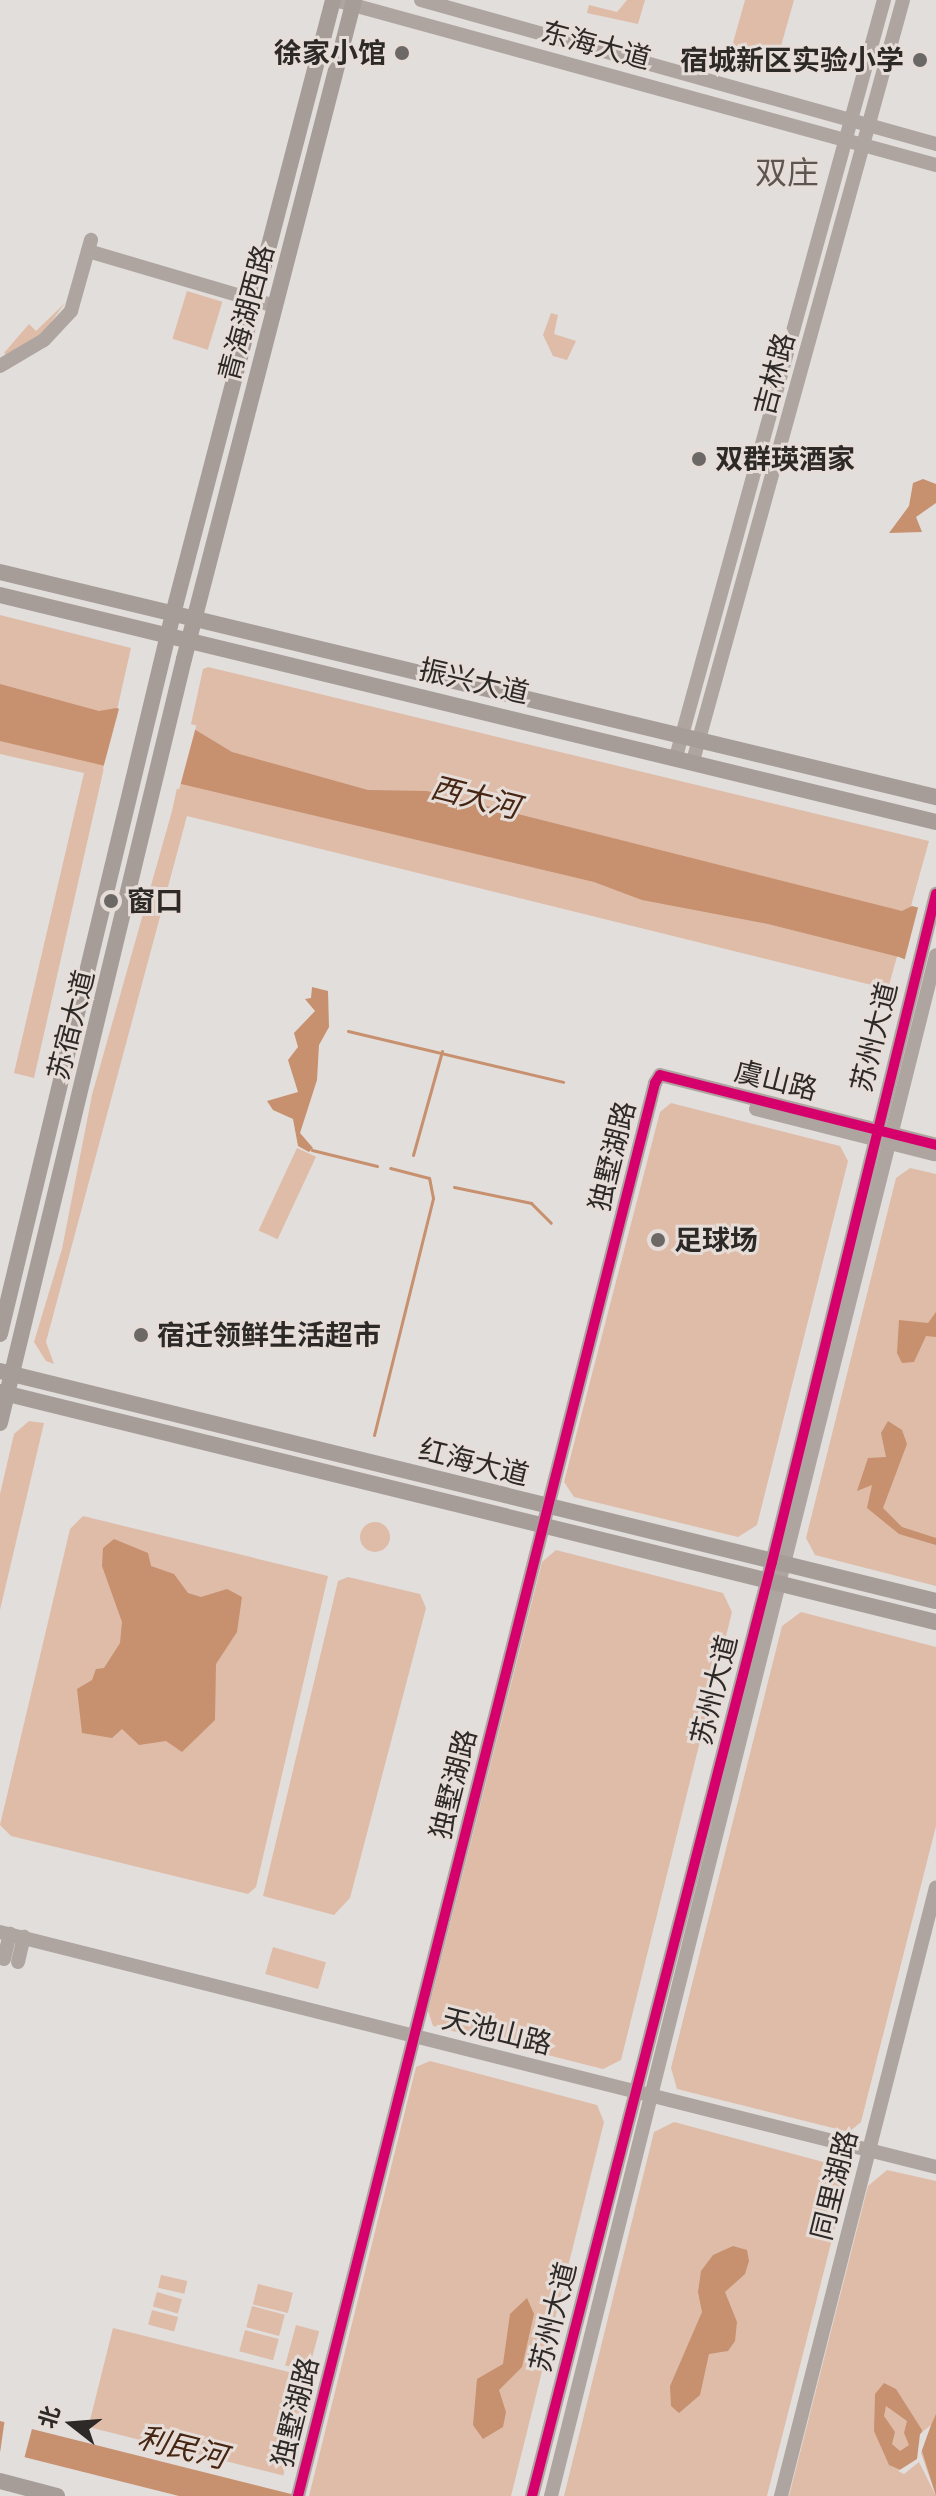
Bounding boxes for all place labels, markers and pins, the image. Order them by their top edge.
place label: 徐家小馆 [274,36,386,70]
place label: 宿城新区实验小学 [680,43,904,77]
marker: 徐家小馆 [393,44,411,62]
marker: 宿城新区实验小学 [911,51,929,69]
place label: 双群瑛酒家 [715,442,855,476]
marker: 双群瑛酒家 [690,450,708,468]
place label: 窗口 [127,884,183,918]
marker: 窗口 [102,892,120,910]
place label: 足球场 [674,1223,758,1257]
marker: 足球场 [649,1231,667,1249]
place label: 宿迁领鲜生活超市 [157,1318,381,1352]
marker: 宿迁领鲜生活超市 [132,1326,150,1344]

